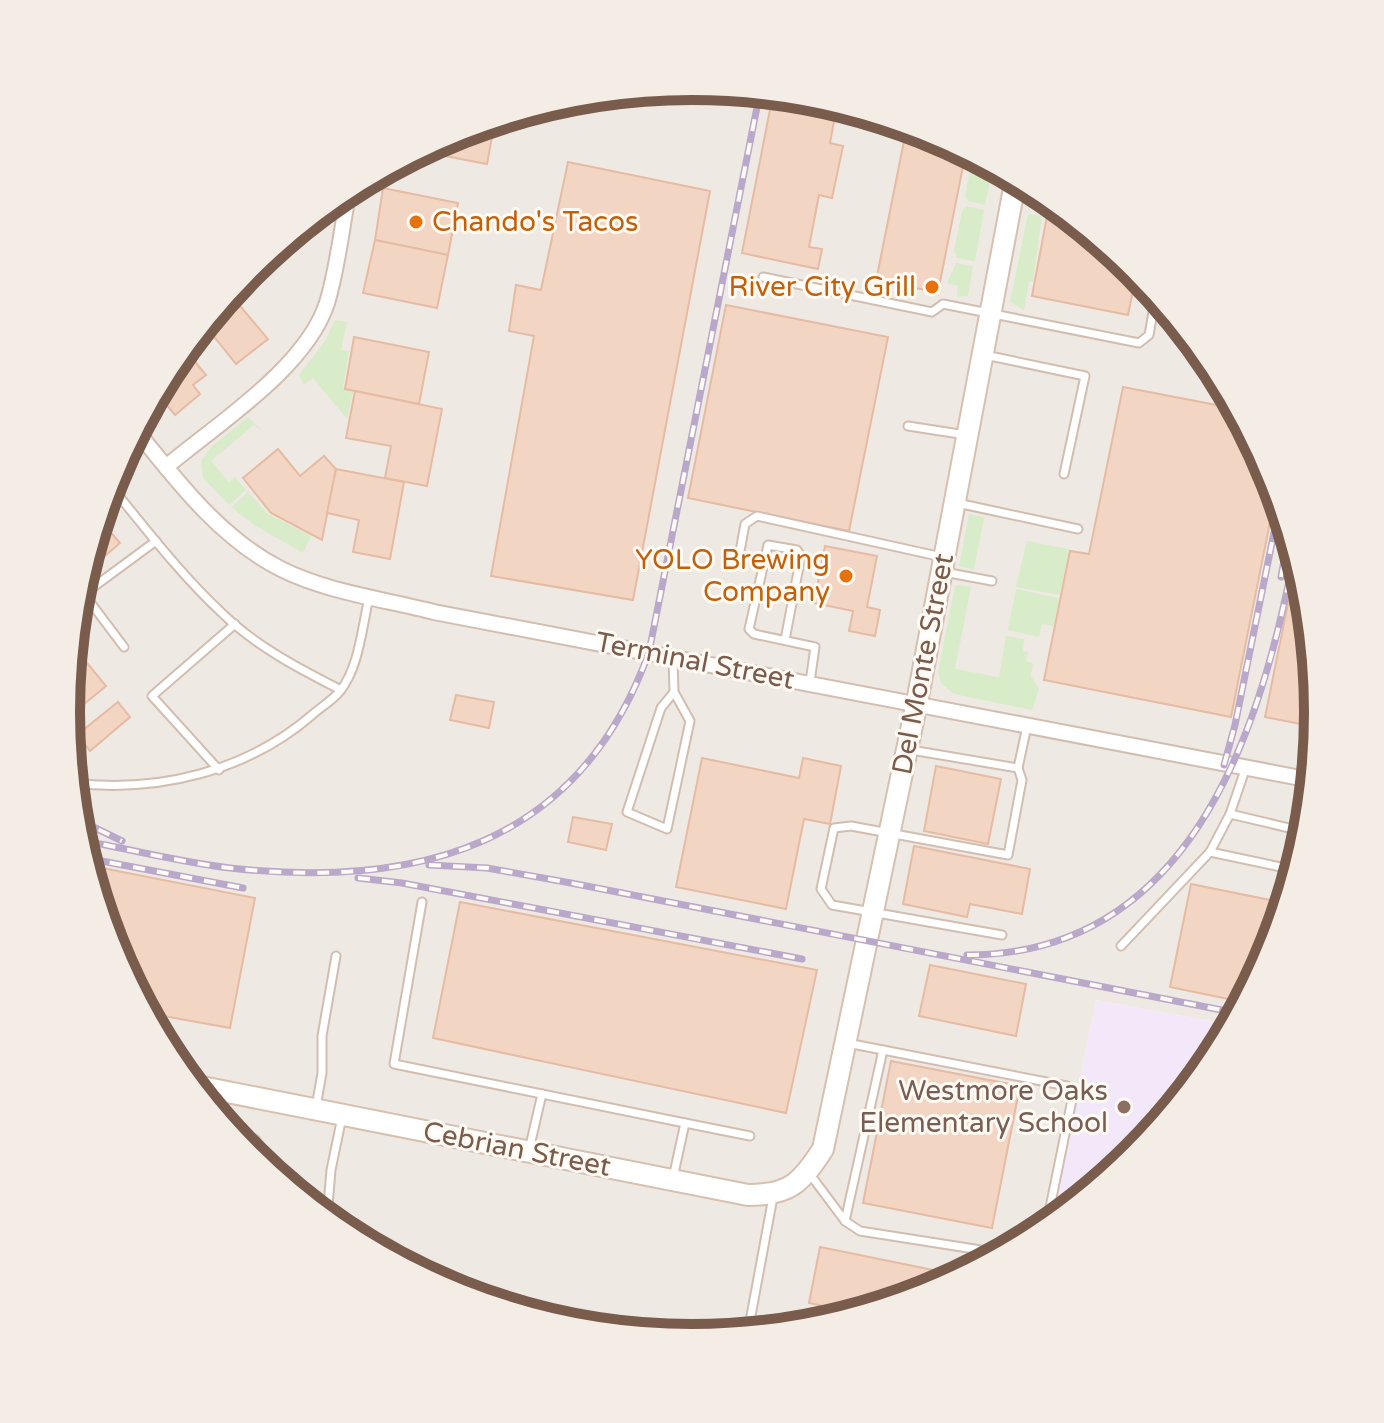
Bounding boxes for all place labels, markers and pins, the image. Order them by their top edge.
place label: Chando's Tacos [432,205,638,239]
marker: Chando's Tacos [407,213,425,231]
place label: River City Grill [728,270,916,304]
marker: River City Grill [923,278,941,296]
place label: YOLO Brewing Company [635,543,830,609]
marker: YOLO Brewing Company [837,567,855,585]
place label: Westmore Oaks Elementary School [859,1074,1108,1140]
marker: Westmore Oaks Elementary School [1115,1098,1133,1116]

